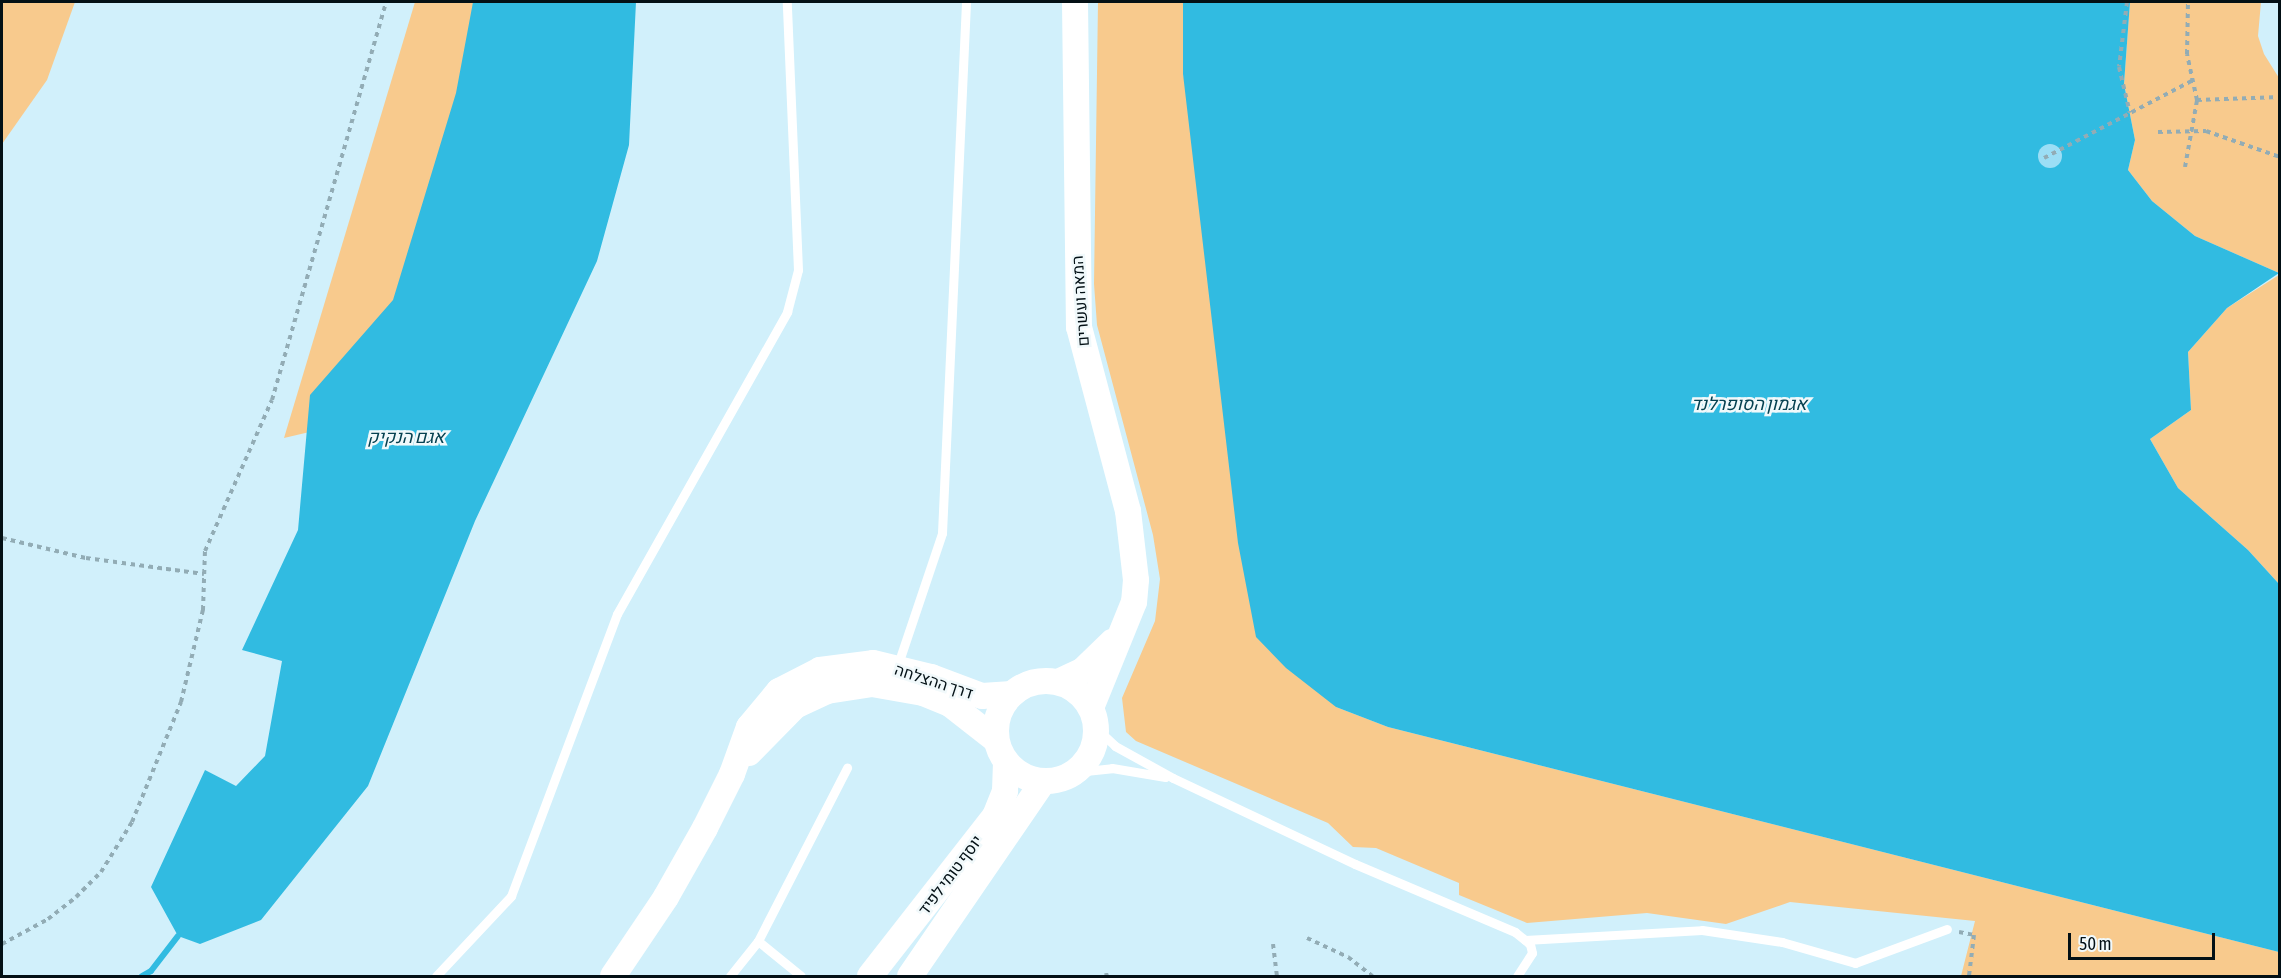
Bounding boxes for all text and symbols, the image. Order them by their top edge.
street label: המאה ועשרים [1067,255,1093,347]
water label: אגמון הסופרלנד [1691,393,1807,415]
water label: אגם הנקיק [367,426,445,448]
street label: דרך ההצלחה [892,659,976,703]
street label: יוסף טומי לפיד [914,831,986,919]
scale bar [2071,921,2218,959]
text: 50 m [2079,933,2111,954]

